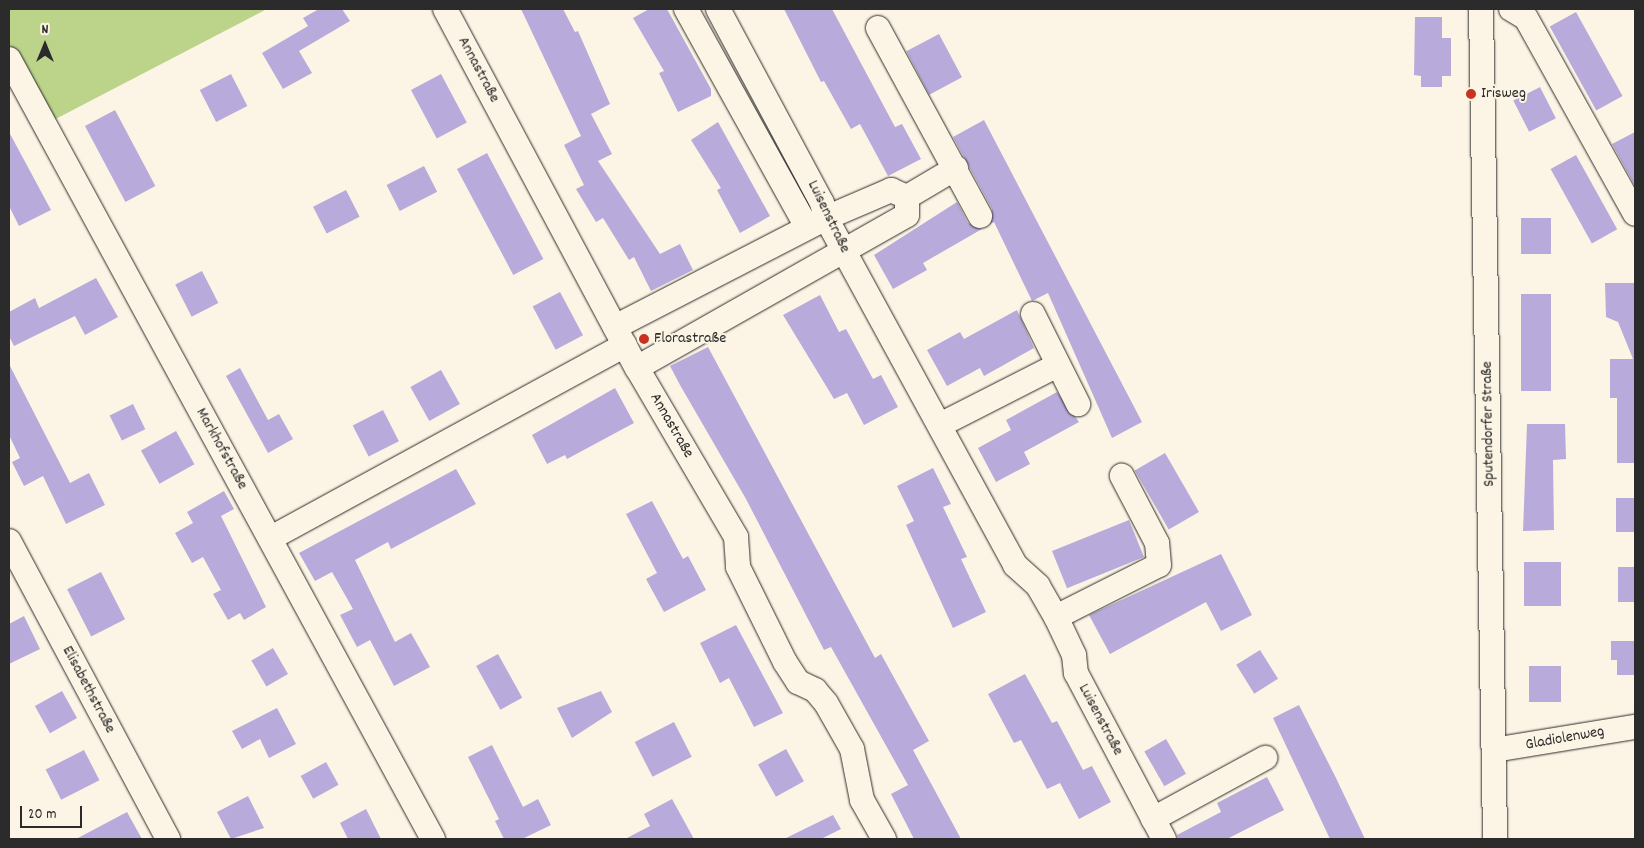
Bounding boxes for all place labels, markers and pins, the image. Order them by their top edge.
place label: Irisweg [1481,84,1526,104]
marker: Irisweg [1465,88,1477,100]
place label: Florastraße [654,329,726,349]
marker: Florastraße [638,333,650,345]

